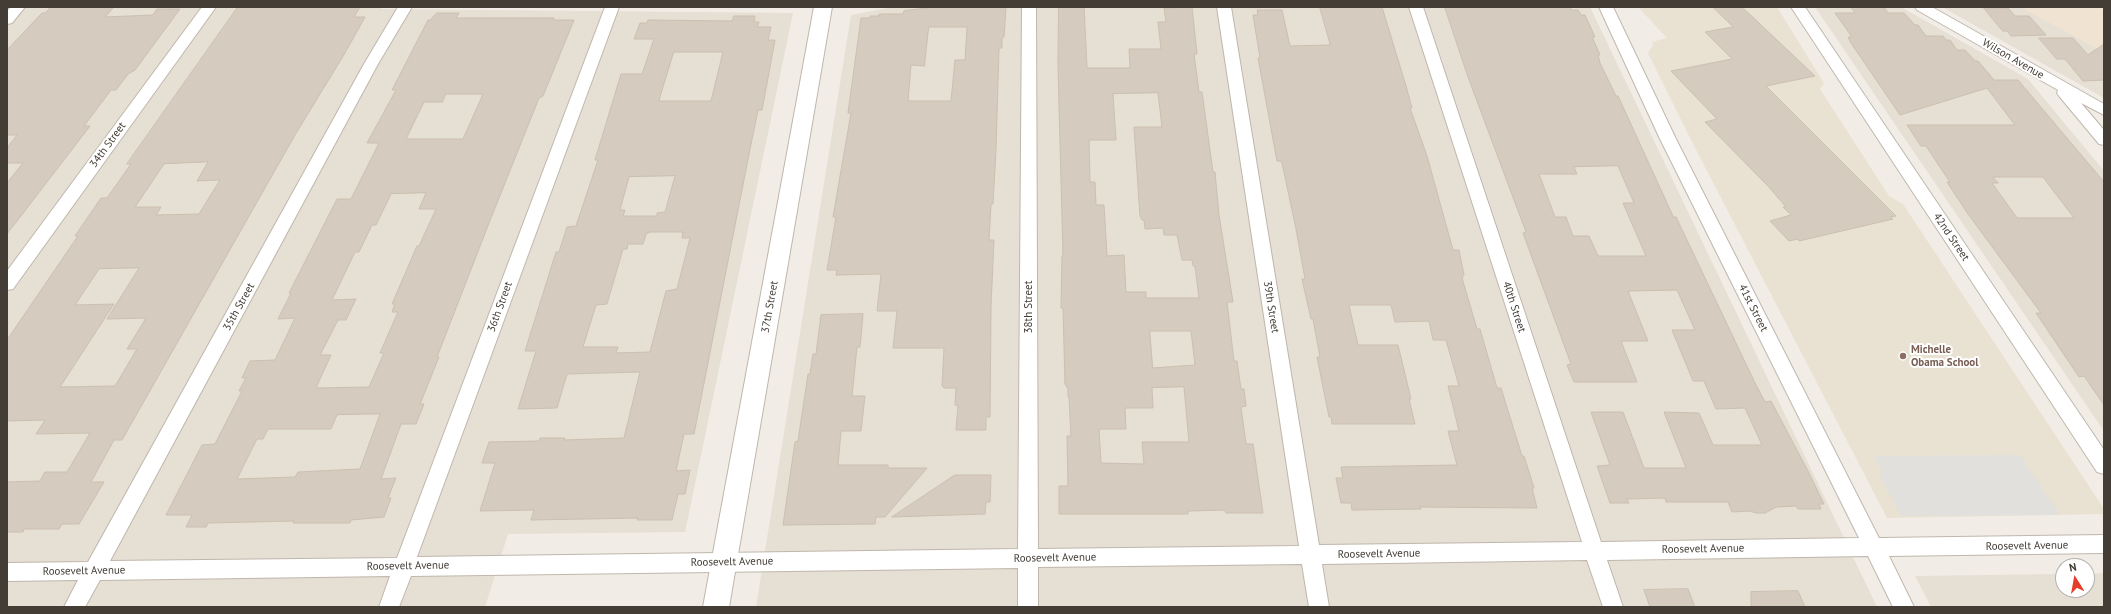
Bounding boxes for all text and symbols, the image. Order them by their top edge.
street label: Wilson Avenue [1980,36,2046,82]
street label: 34th Street [87,120,129,170]
street label: 42nd Street [1930,211,1972,263]
street label: 36th Street [485,280,515,334]
street label: 37th Street [759,280,781,334]
street label: 39th Street [1260,280,1282,334]
street label: 40th Street [1500,280,1528,334]
street label: 35th Street [220,281,258,333]
street label: 38th Street [1022,281,1036,333]
street label: 41st Street [1735,282,1771,334]
place label: Michelle Obama School [1911,343,1978,369]
marker: Michelle Obama School [1898,351,1908,361]
street label: Roosevelt Avenue [1985,539,2069,553]
street label: Roosevelt Avenue [1661,542,1745,556]
street label: Roosevelt Avenue [1337,547,1421,561]
street label: Roosevelt Avenue [1013,551,1097,565]
street label: Roosevelt Avenue [690,555,774,569]
north arrow [2055,558,2095,598]
street label: Roosevelt Avenue [366,559,450,573]
text: N [2068,560,2078,575]
street label: Roosevelt Avenue [42,564,126,578]

